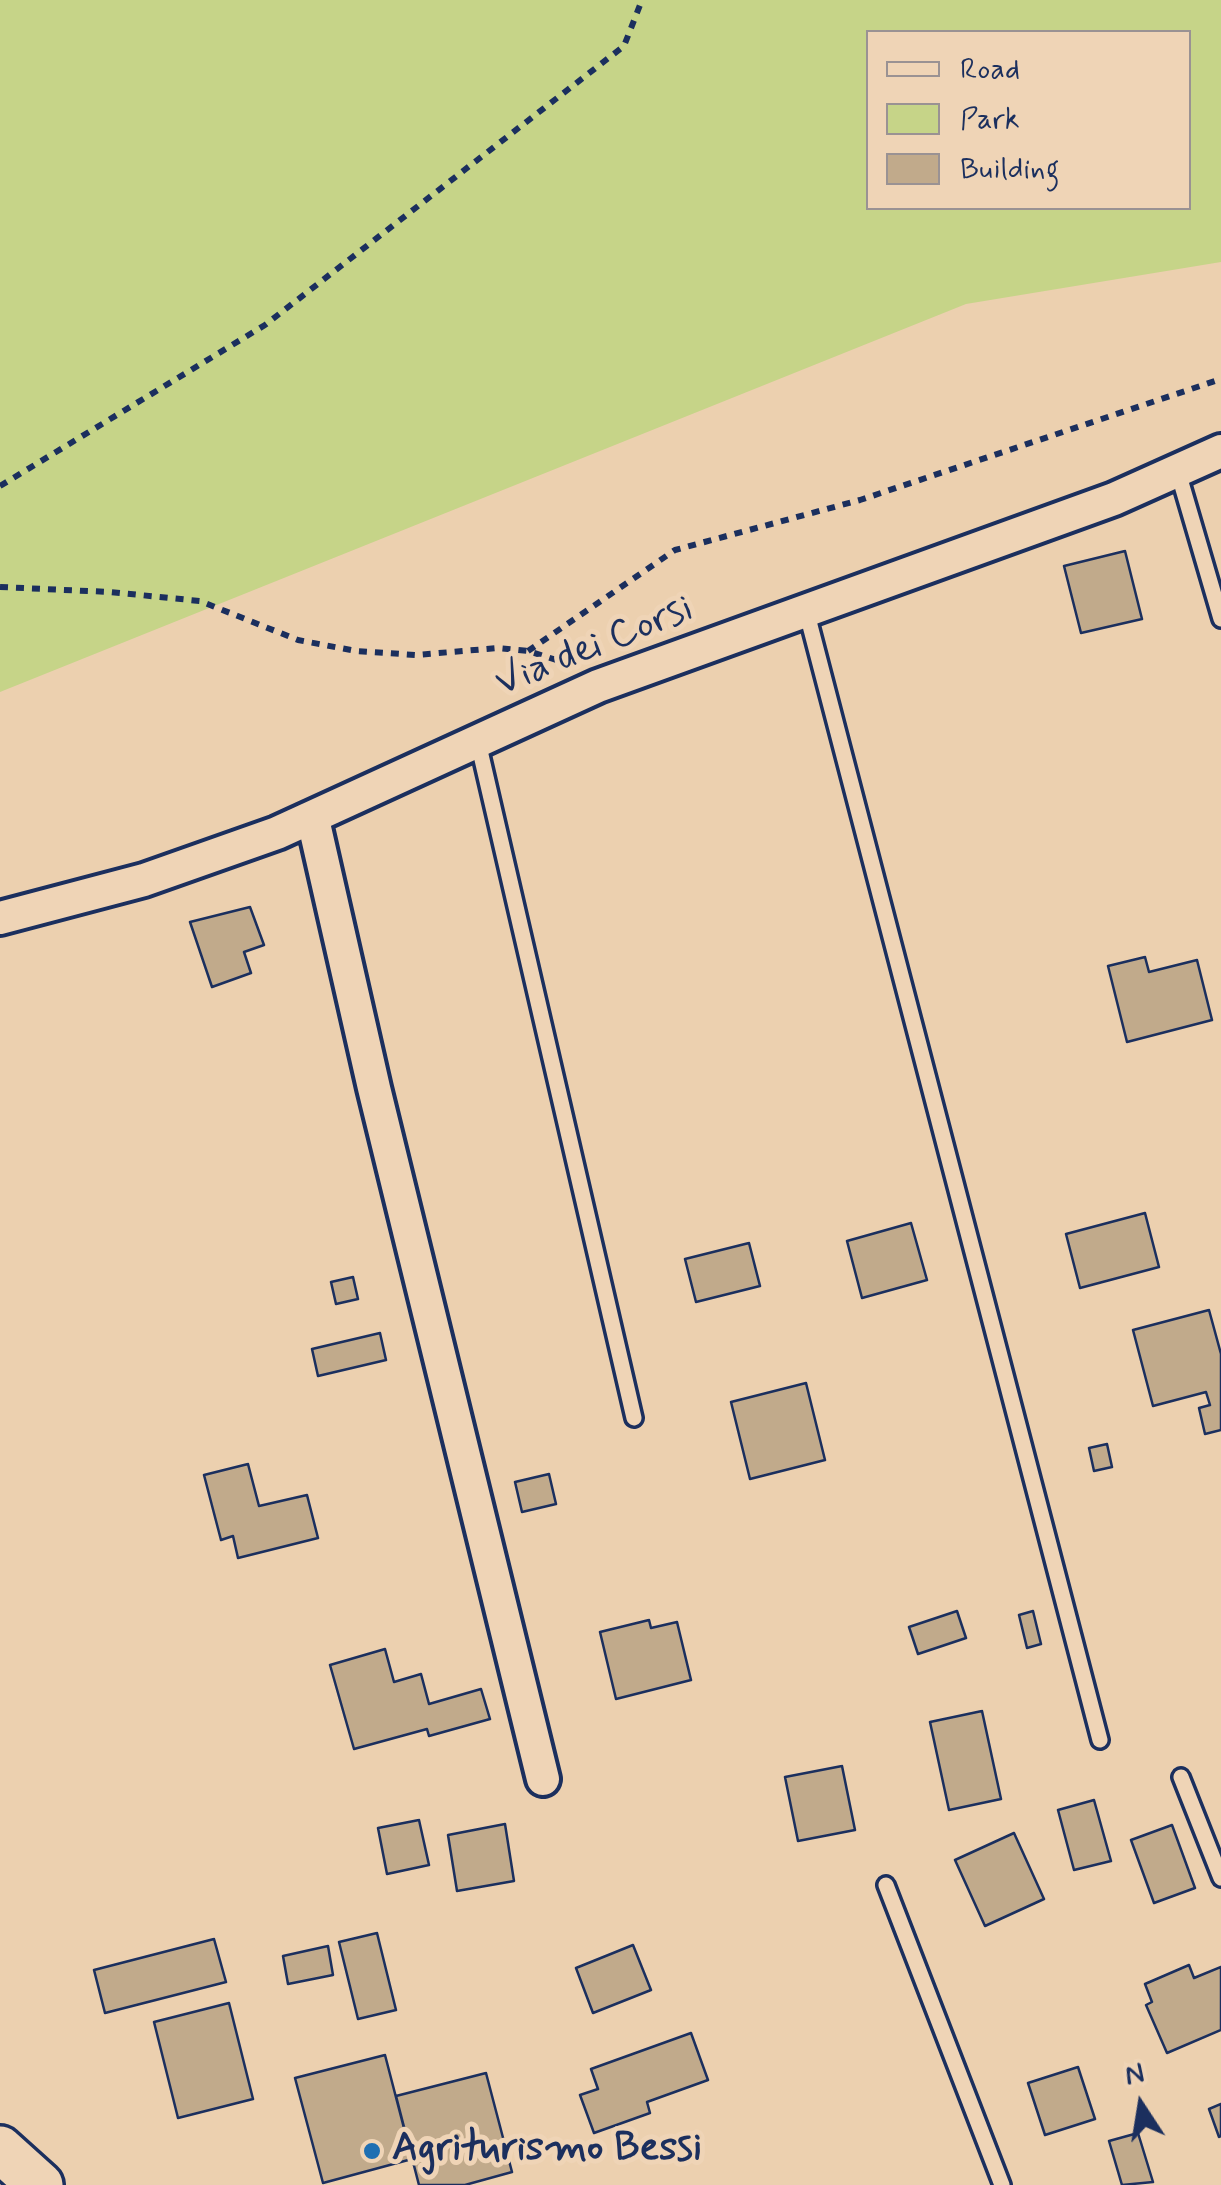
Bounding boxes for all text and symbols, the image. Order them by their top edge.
legend [866,30,1191,210]
text: Road [960,50,1020,89]
text: Park [960,100,1020,139]
text: Building [960,150,1059,189]
street label: Via dei Corsi [489,587,701,709]
north arrow [1091,2055,1191,2155]
text: N [1122,2055,1148,2095]
place label: Agriturismo Bessi [392,2127,702,2175]
marker: Agriturismo Bessi [361,2140,383,2162]

